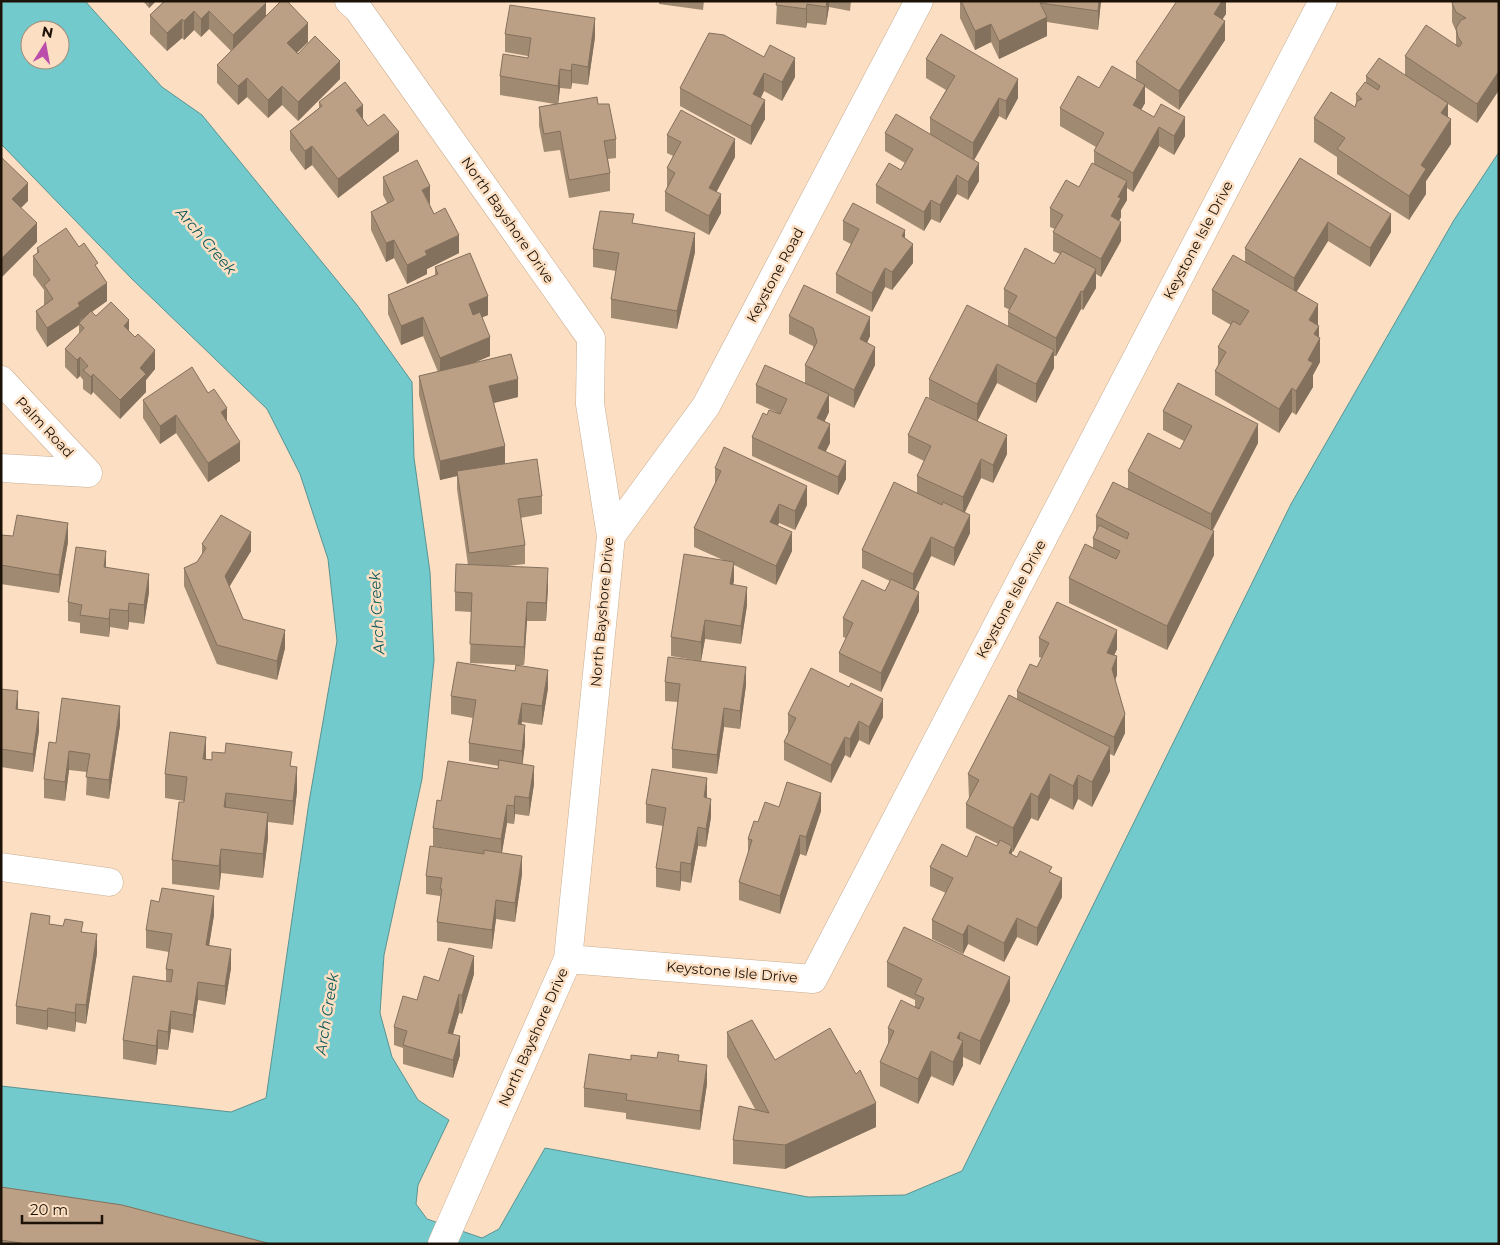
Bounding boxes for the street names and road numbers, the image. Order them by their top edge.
street label: North Bayshore Drive [458,153,558,287]
street label: Keystone Isle Drive [1159,178,1237,302]
street label: Keystone Road [742,225,808,325]
street label: Palm Road [12,393,78,461]
street label: North Bayshore Drive [586,536,618,688]
street label: Keystone Isle Drive [972,537,1050,661]
street label: Keystone Isle Drive [666,957,798,987]
street label: North Bayshore Drive [494,965,572,1109]

